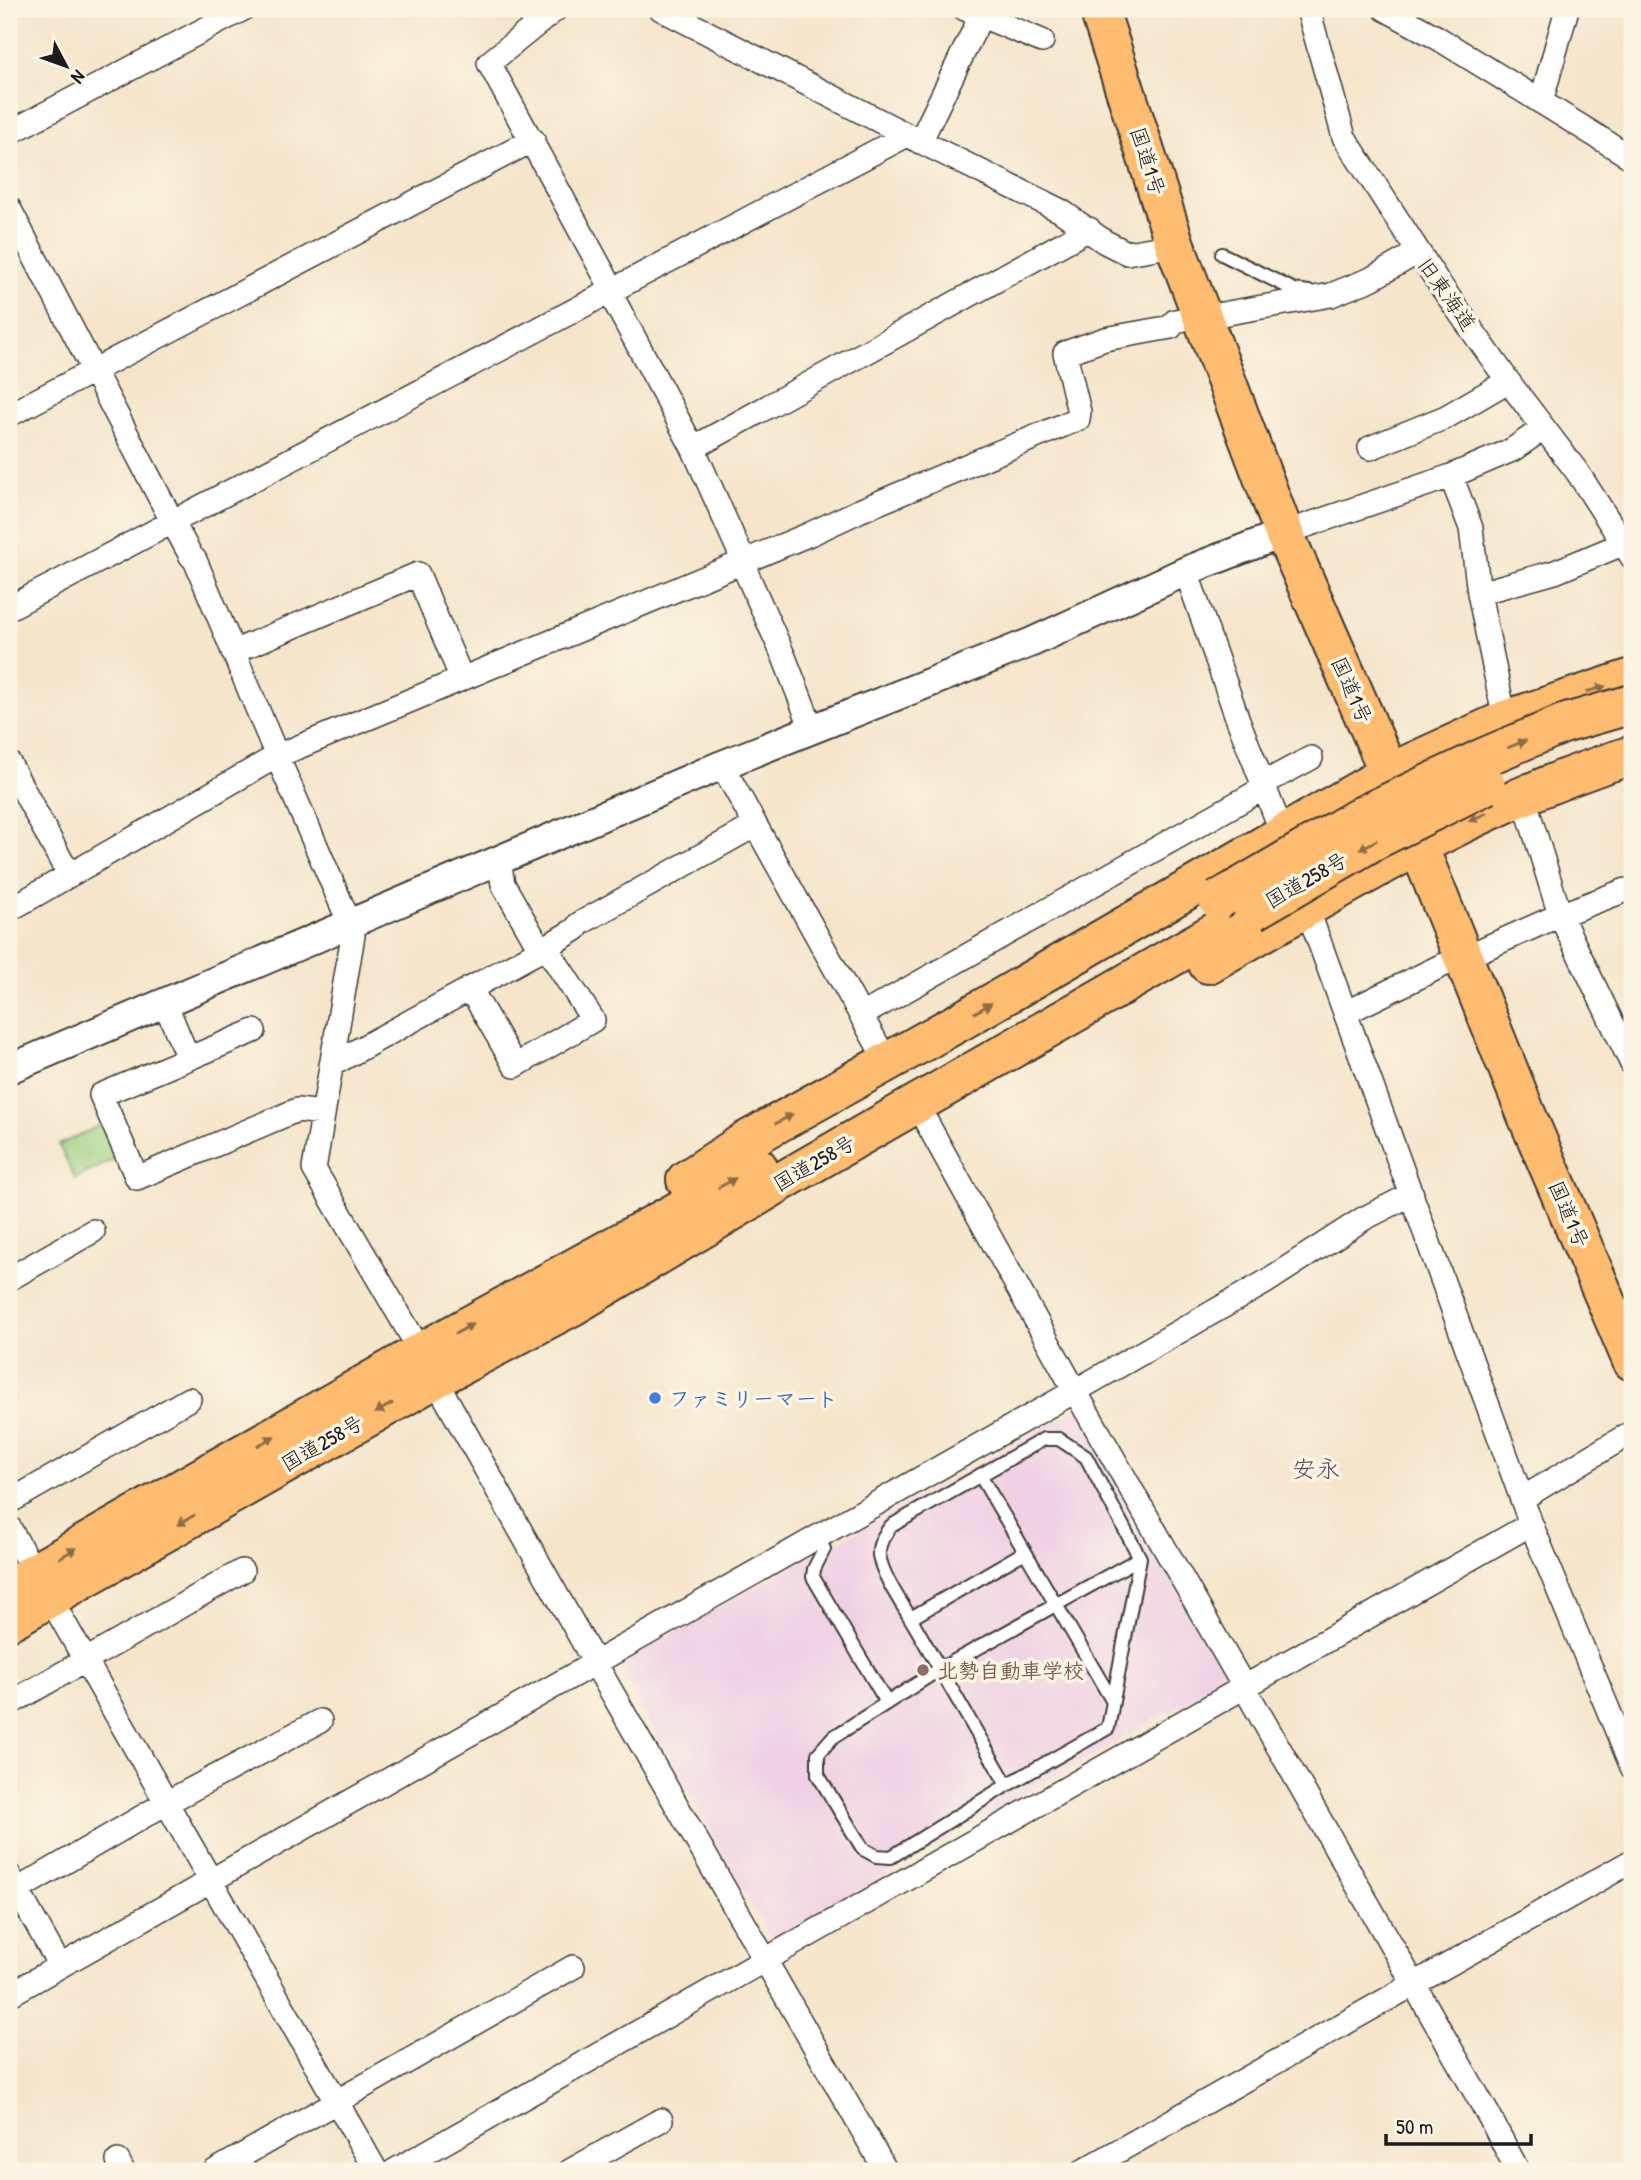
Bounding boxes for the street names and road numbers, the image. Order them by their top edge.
street label: 国道1号 [1123,123,1173,199]
street label: 旧東海道 [1411,251,1483,337]
street label: 国道1号 [1324,652,1380,728]
street label: 国道258号 [1259,845,1353,915]
street label: 国道258号 [767,1128,861,1198]
street label: 国道1号 [1542,1176,1596,1252]
street label: 国道258号 [275,1408,369,1478]

